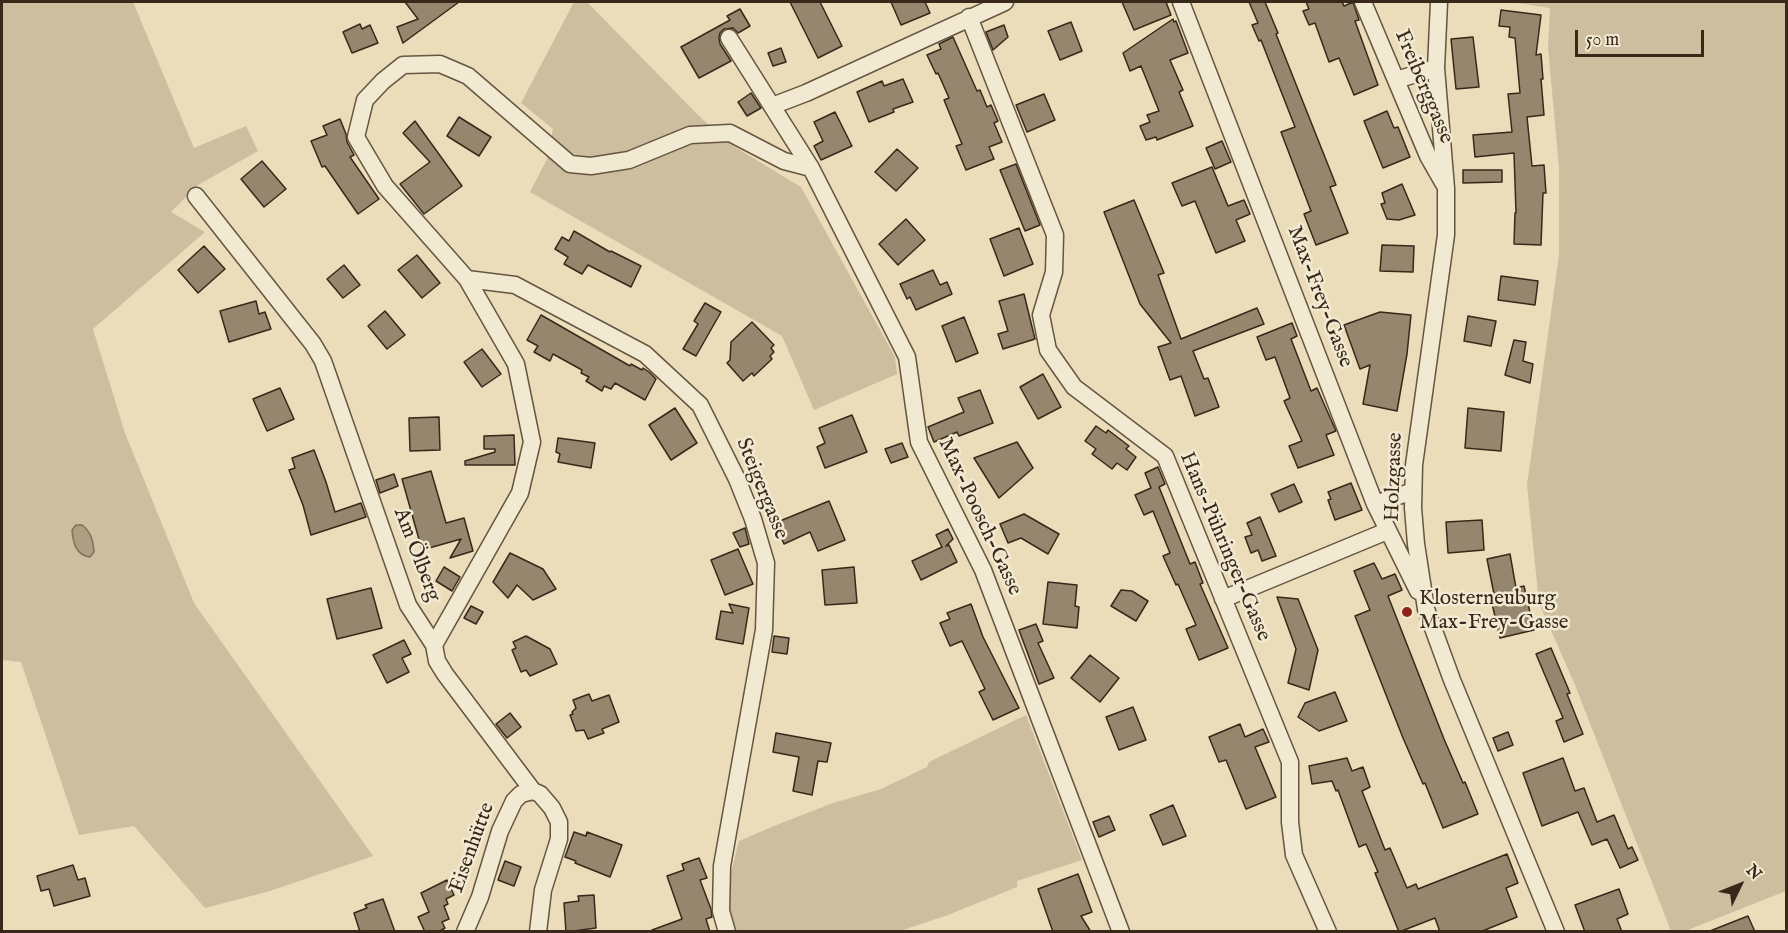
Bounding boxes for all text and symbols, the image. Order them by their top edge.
scale bar [1578,18,1707,56]
street label: Freiberggasse [1388,26,1458,148]
text: 50 m [1586,29,1619,52]
street label: Max-Frey-Gasse [1280,223,1358,371]
street label: Holzgasse [1381,432,1409,522]
street label: Max-Poosch-Gasse [932,434,1026,600]
street label: Steigergasse [729,435,793,543]
street label: Hans-Pühringer-Gasse [1173,449,1275,645]
street label: Am Ölberg [387,505,445,605]
place label: Klosterneuburg Max-Frey-Gasse [1419,587,1568,637]
marker: Klosterneuburg Max-Frey-Gasse [1400,605,1414,619]
street label: Eisenhütte [445,799,501,897]
north arrow [1710,855,1770,915]
text: N [1741,861,1765,885]

